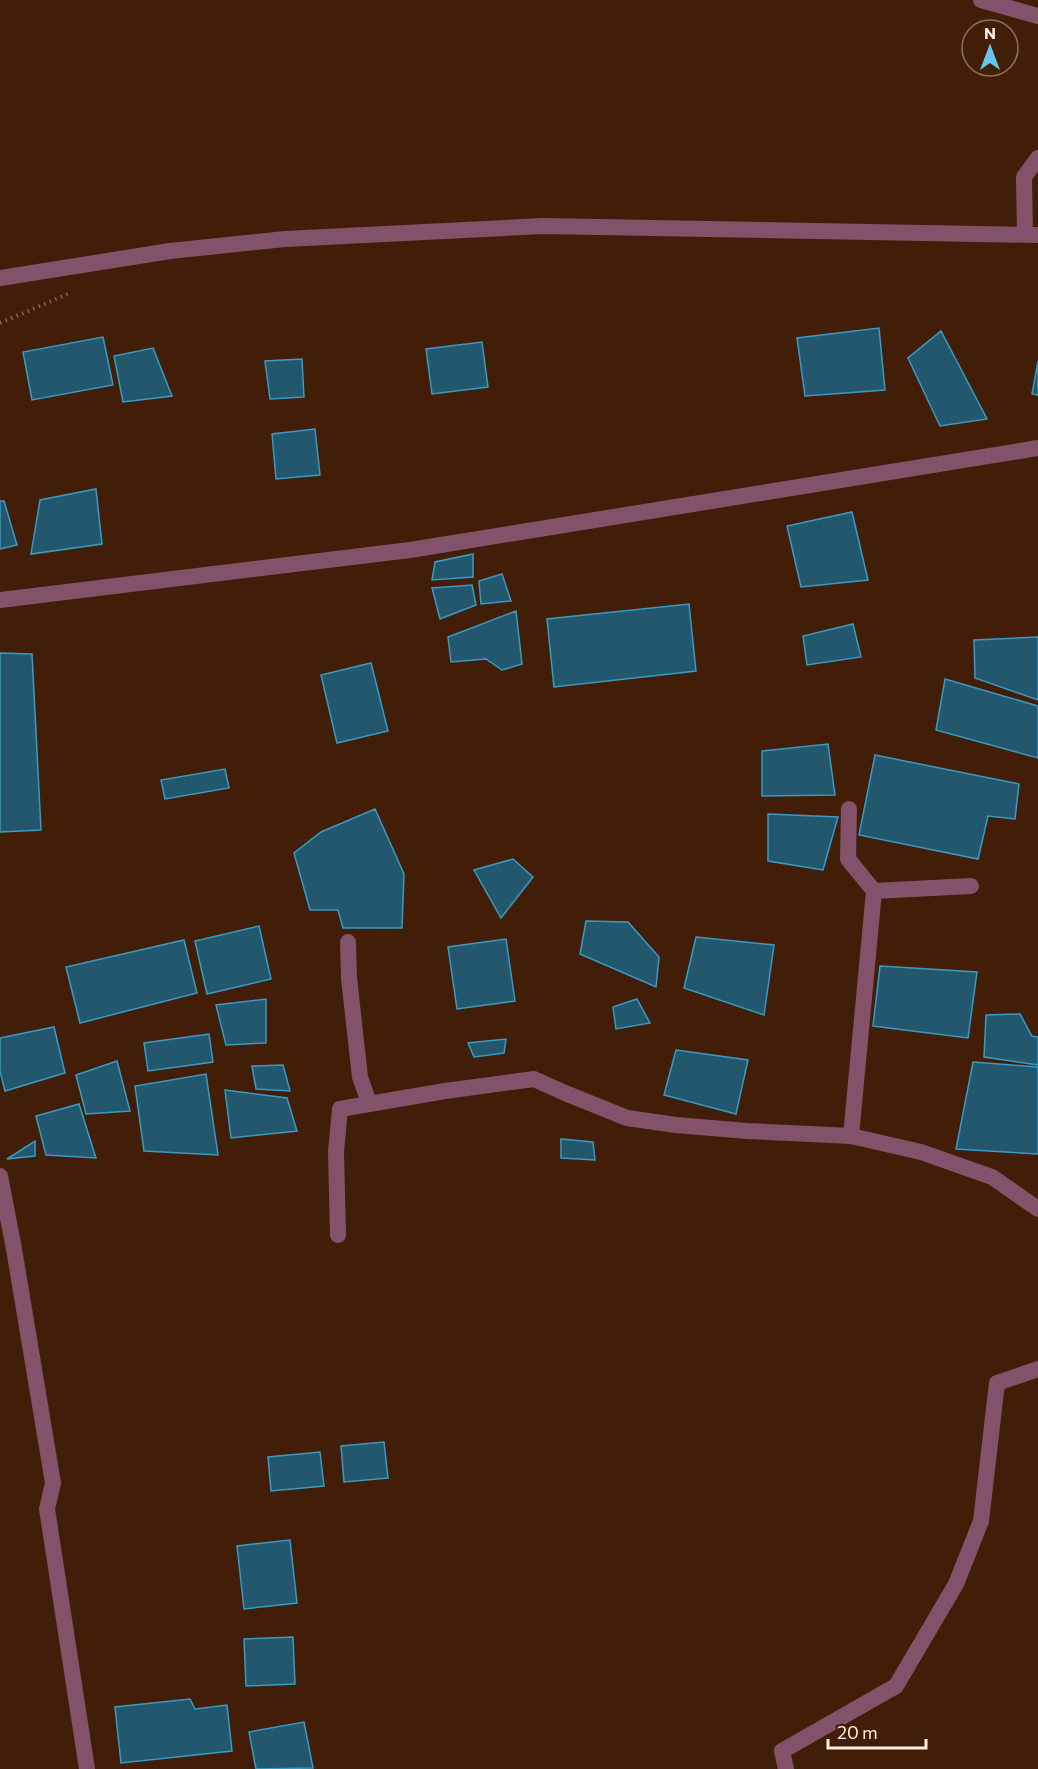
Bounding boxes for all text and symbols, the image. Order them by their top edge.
north arrow [960,18,1020,78]
text: N [984,23,996,42]
scale bar [828,1712,926,1750]
text: 20 m [837,1721,878,1743]

